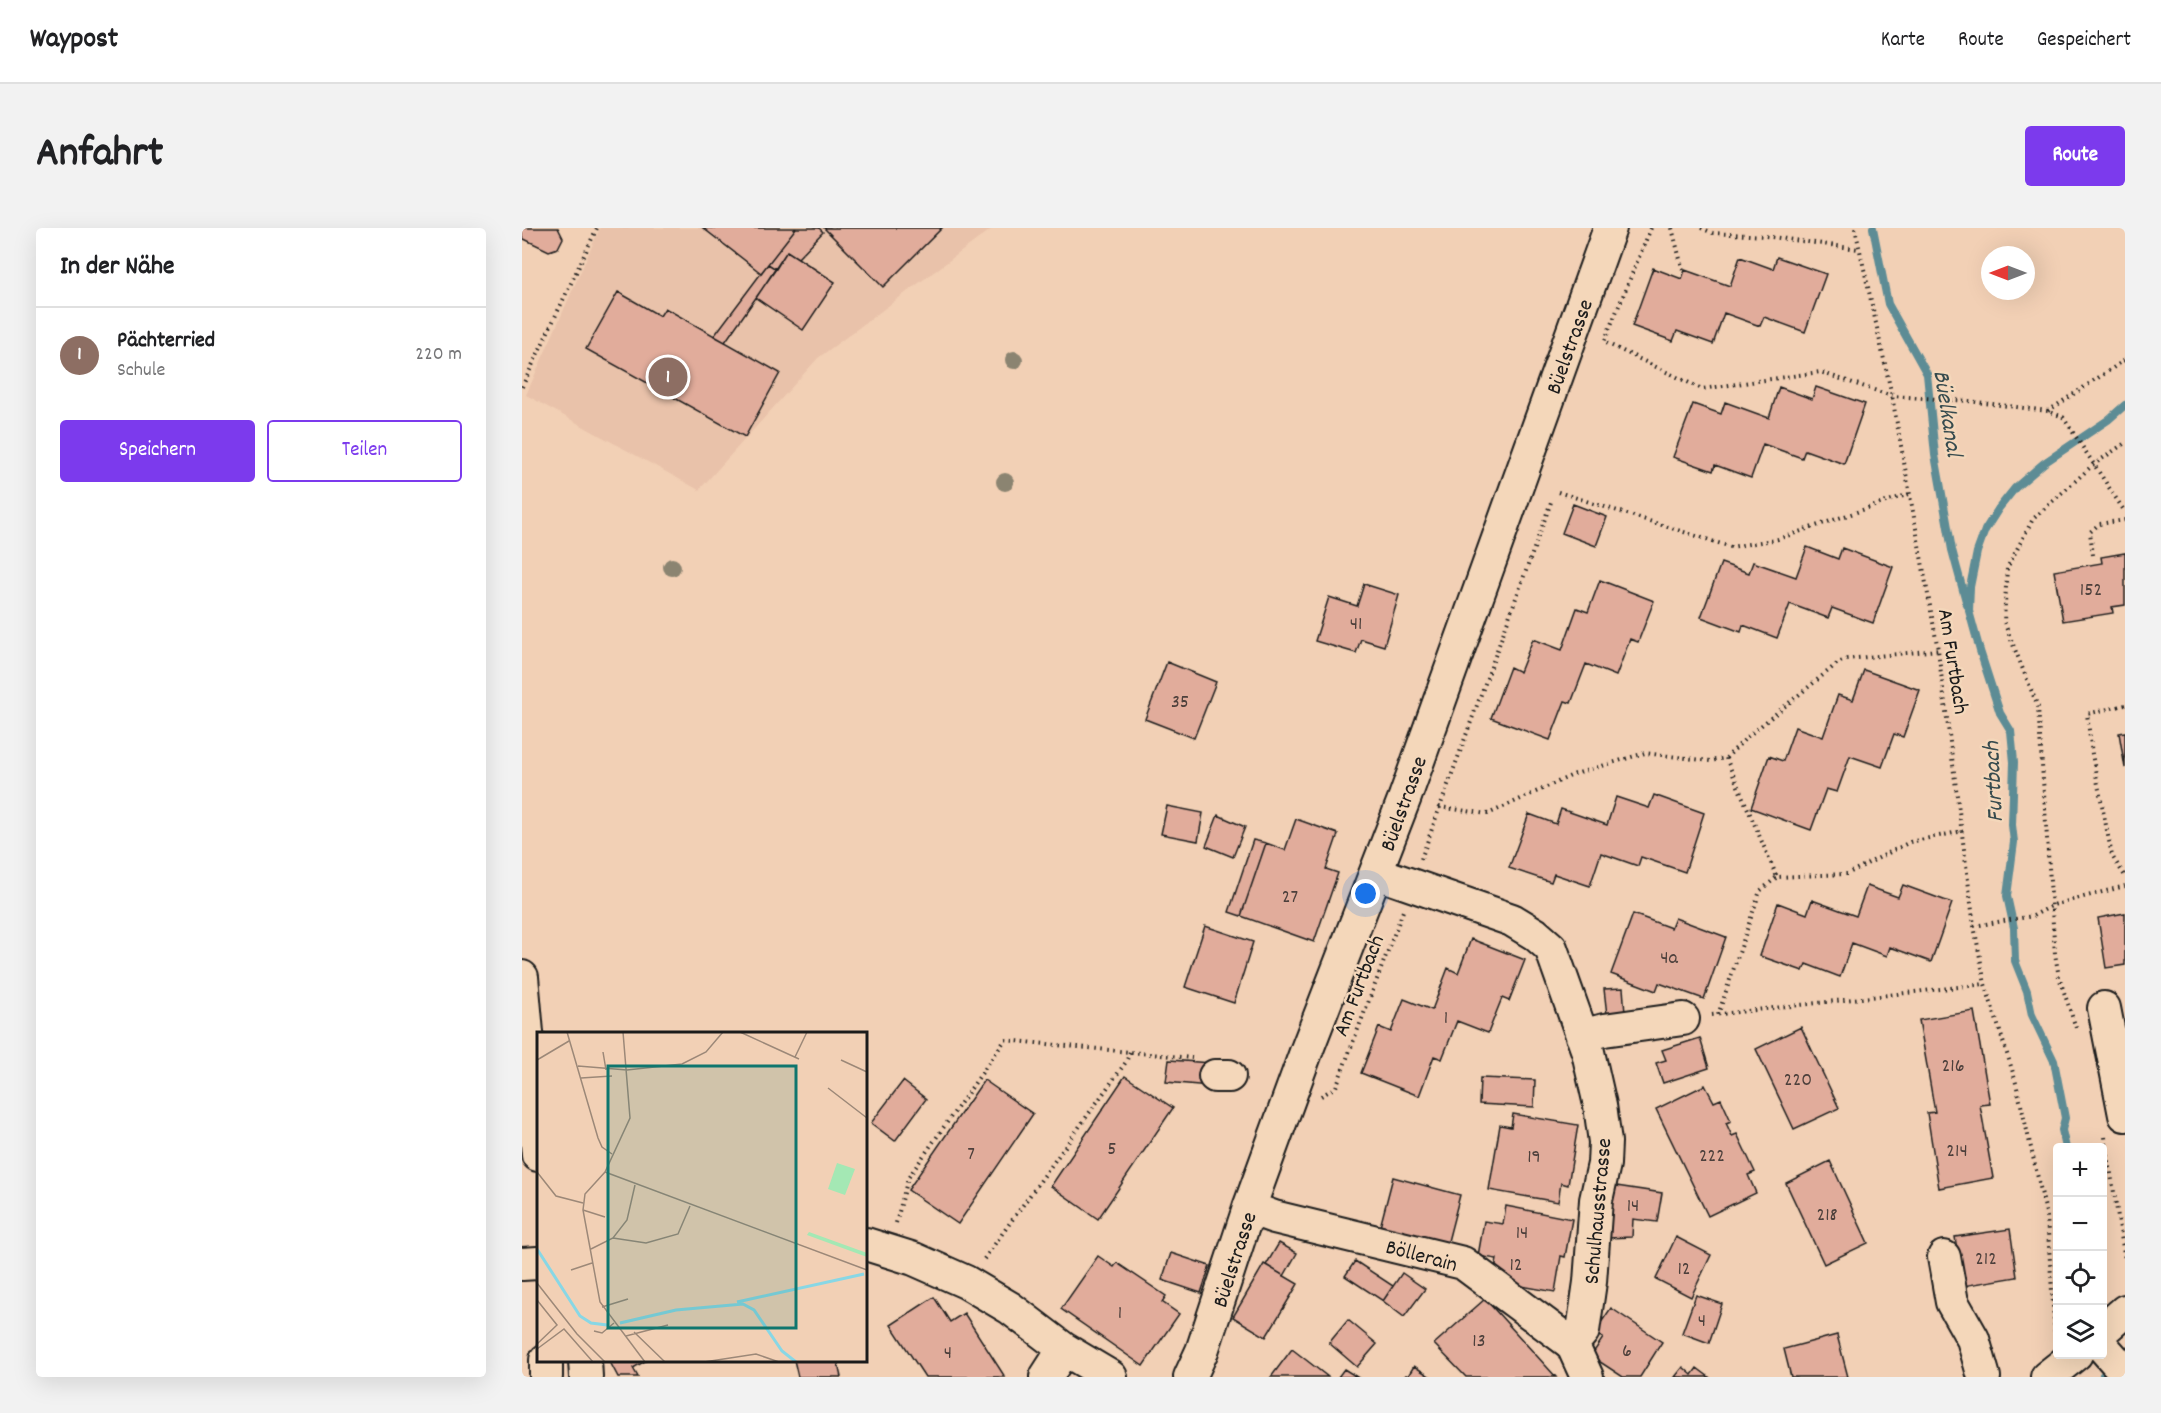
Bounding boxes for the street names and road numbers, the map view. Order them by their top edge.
street label: Büelstrasse [1540,295,1603,399]
street label: Am Furtbach [1928,607,1975,717]
street label: Büelstrasse [1374,752,1437,856]
street label: Am Furtbach [1327,931,1394,1042]
street label: Schulhausstrasse [1578,1137,1621,1286]
street label: Büelstrasse [1206,1208,1266,1312]
street label: Böllerain [1382,1233,1460,1282]

